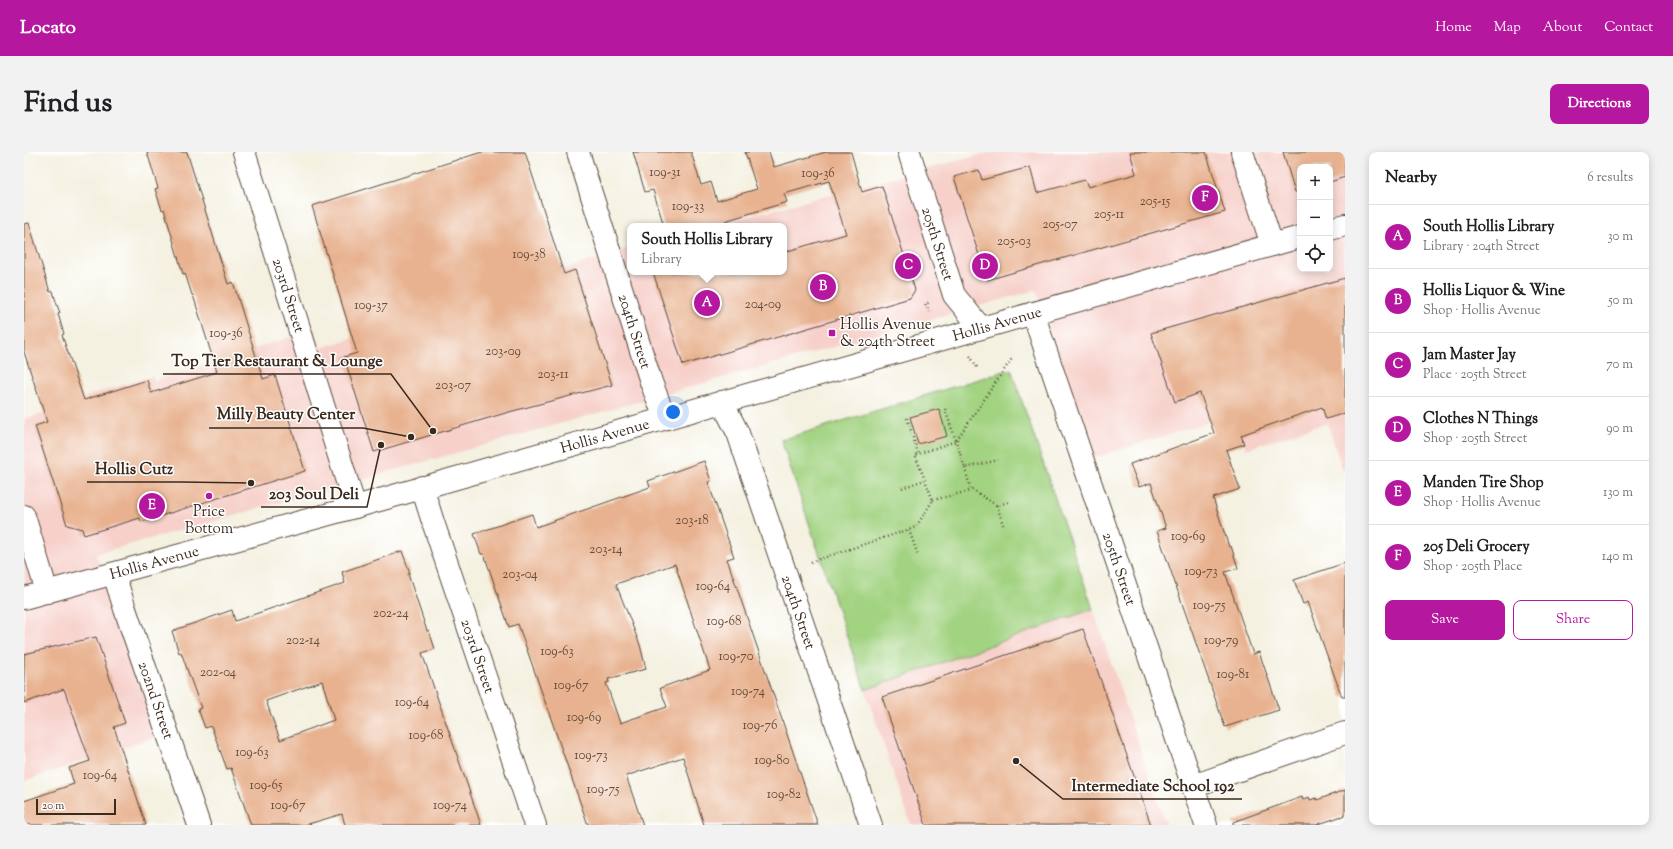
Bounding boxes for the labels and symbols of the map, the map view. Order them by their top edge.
house number: 109-31 [649,164,681,182]
house number: 109-36 [801,165,835,183]
pin: F [1192,183,1218,213]
house number: 205-15 [1140,193,1171,211]
house number: 109-33 [672,198,704,216]
street label: 205th Street [915,205,958,283]
house number: 205-11 [1094,206,1125,224]
house number: 205-07 [1042,216,1078,234]
house number: 205-03 [997,233,1031,251]
house number: 109-38 [512,246,546,264]
pin: C [895,251,921,281]
pin: D [972,251,998,281]
street label: 203rd Street [266,256,309,336]
pin: B [810,272,836,302]
pin: A [694,288,720,318]
street label: 204th Street [612,291,655,372]
house number: 204-09 [745,296,781,314]
house number: 109-37 [354,297,388,315]
street label: Hollis Avenue [950,302,1045,348]
place label: Hollis Avenue & 204th Street [840,315,935,353]
house number: 109-36 [209,325,243,343]
marker: Hollis Avenue & 204th Street [827,328,837,338]
house number: 203-09 [485,343,521,361]
callout: Top Tier Restaurant & Lounge [163,346,391,374]
text: Top Tier Restaurant & Lounge [171,351,383,374]
house number: 203-11 [537,366,569,384]
house number: 203-07 [435,377,471,395]
callout: Milly Beauty Center [209,400,363,428]
your location [663,402,683,422]
text: Milly Beauty Center [217,404,356,427]
street label: Hollis Avenue [558,414,652,460]
callout: Hollis Cutz [87,454,181,482]
text: Hollis Cutz [95,459,173,482]
callout: 203 Soul Deli [261,479,367,507]
text: 203 Soul Deli [269,484,360,507]
pin: E [139,491,165,521]
marker: Price Bottom [204,491,214,501]
place label: Price Bottom [185,502,234,540]
house number: 203-18 [675,512,709,530]
house number: 109-69 [1171,528,1205,546]
street label: 205th Street [1096,530,1140,609]
street label: Hollis Avenue [107,541,202,586]
house number: 203-14 [589,541,623,559]
house number: 109-73 [1184,563,1218,581]
house number: 203-04 [502,566,538,584]
street label: 204th Street [775,572,820,653]
house number: 109-64 [696,578,731,596]
house number: 109-75 [1193,597,1226,615]
house number: 202-24 [373,605,409,623]
house number: 109-68 [707,613,741,631]
street label: 203rd Street [454,617,499,696]
house number: 202-14 [286,632,321,650]
house number: 109-79 [1204,632,1238,650]
house number: 109-63 [540,643,574,661]
house number: 109-70 [718,648,754,666]
street label: 202nd Street [132,659,178,742]
house number: 202-04 [200,664,237,682]
house number: 109-81 [1217,666,1250,684]
house number: 109-67 [554,677,589,695]
house number: 109-74 [731,683,765,701]
house number: 109-64 [395,694,430,712]
house number: 109-69 [567,709,601,727]
house number: 109-76 [743,717,777,735]
house number: 109-68 [409,727,443,745]
house number: 109-63 [235,744,269,762]
house number: 109-73 [574,747,608,765]
house number: 109-80 [754,752,790,770]
house number: 109-64 [83,767,118,785]
callout: Intermediate School 192 [1063,771,1242,799]
text: Intermediate School 192 [1072,776,1235,799]
house number: 109-65 [250,777,283,795]
house number: 109-75 [587,781,620,799]
house number: 109-82 [767,786,801,804]
scale bar [36,797,116,816]
house number: 109-67 [271,797,306,815]
house number: 109-74 [433,797,467,815]

